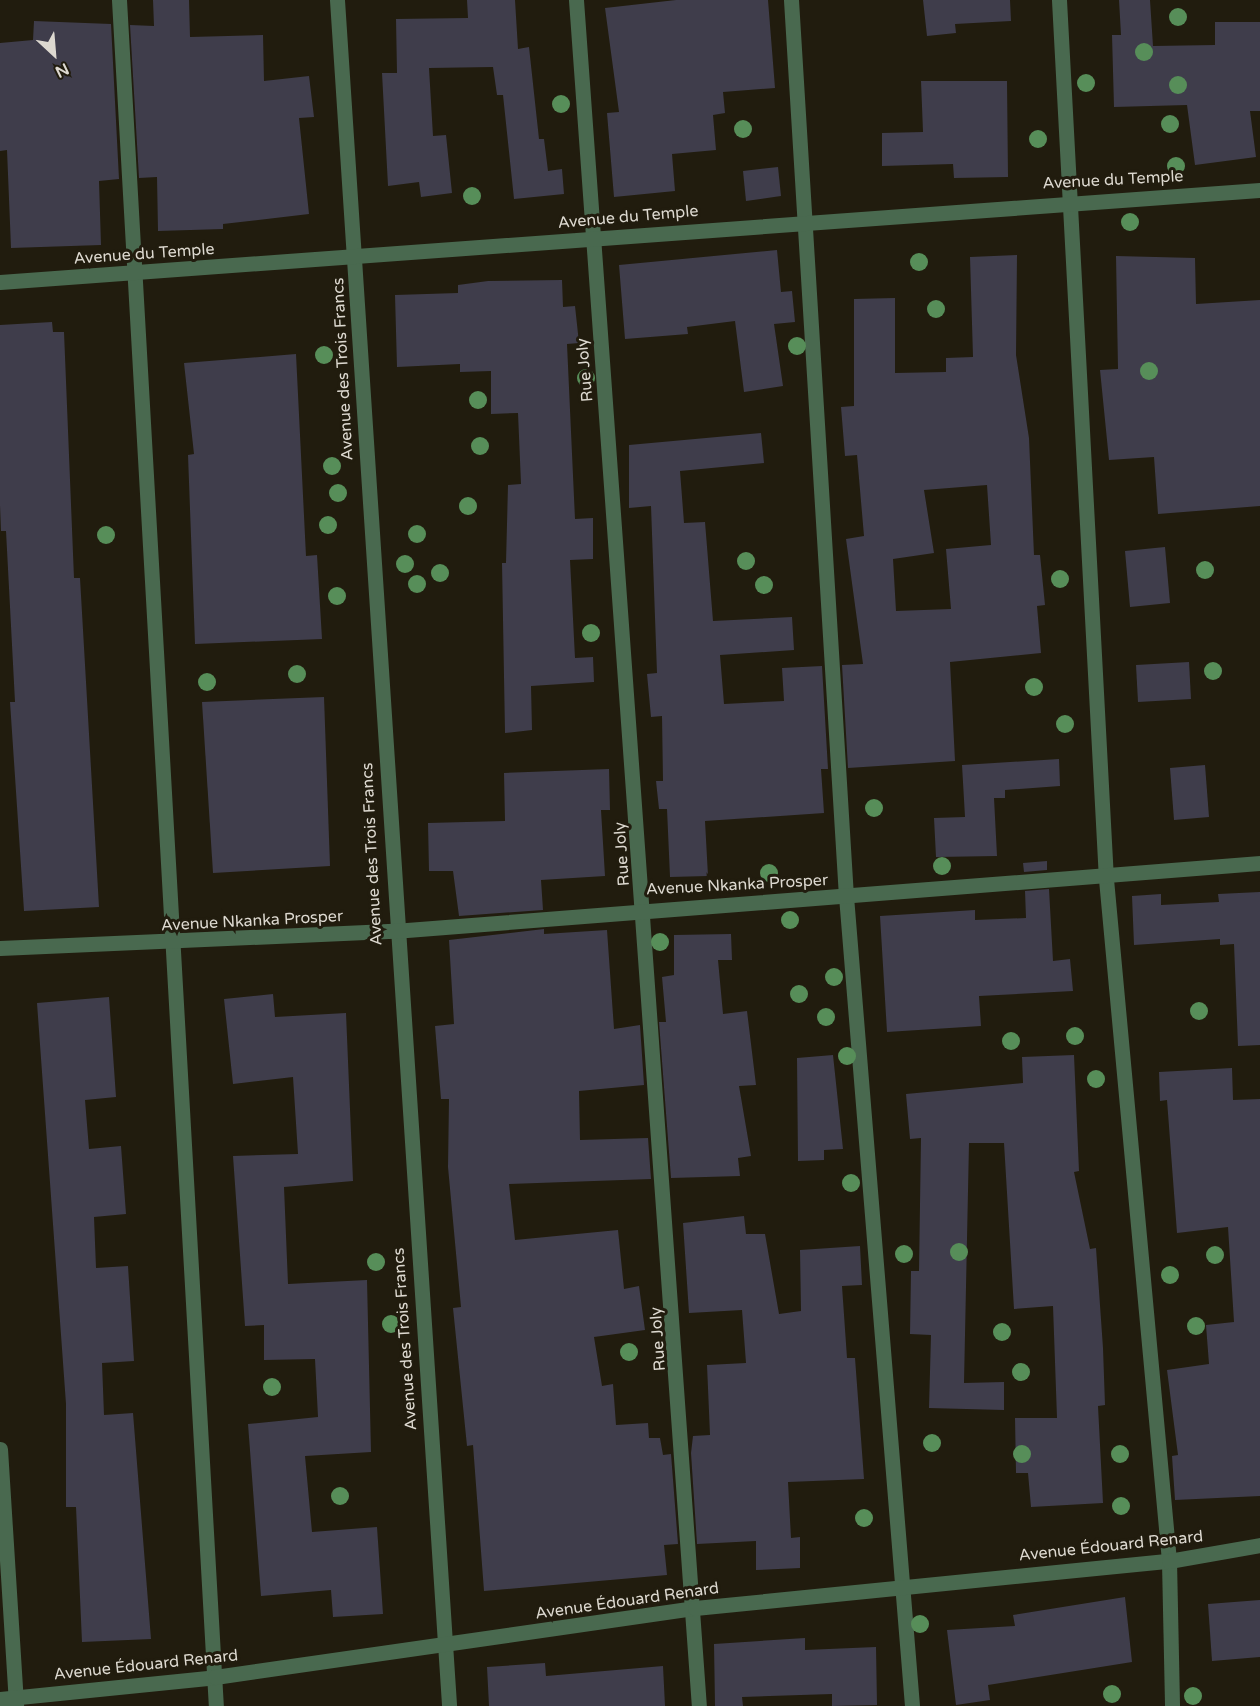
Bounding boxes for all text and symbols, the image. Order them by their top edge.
north arrow [24,24,84,84]
text: N [52,58,72,82]
street label: Avenue du Temple [1042,167,1184,193]
street label: Avenue du Temple [557,201,699,233]
street label: Avenue du Temple [73,240,215,268]
street label: Avenue des Trois Francs [329,277,357,461]
street label: Rue Joly [573,337,597,403]
street label: Avenue des Trois Francs [358,762,386,946]
street label: Rue Joly [610,821,634,887]
street label: Avenue Nkanka Prosper [645,871,829,899]
street label: Avenue Nkanka Prosper [160,907,344,935]
street label: Avenue des Trois Francs [389,1247,421,1431]
street label: Rue Joly [646,1306,670,1372]
street label: Avenue Édouard Renard [1018,1527,1204,1565]
street label: Avenue Édouard Renard [534,1579,720,1623]
street label: Avenue Édouard Renard [53,1646,239,1684]

